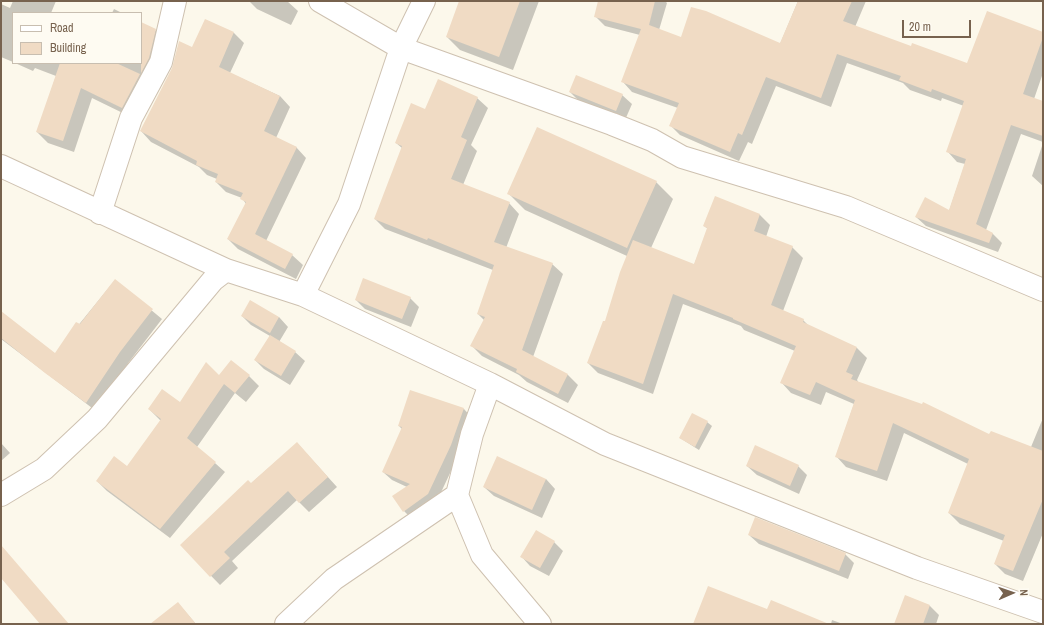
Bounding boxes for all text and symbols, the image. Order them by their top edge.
legend [12,12,142,64]
scale bar [904,12,973,38]
text: 20 m [909,19,931,35]
text: Road [50,20,74,36]
text: Building [50,40,86,56]
north arrow [992,573,1032,613]
text: N [1017,589,1031,596]

